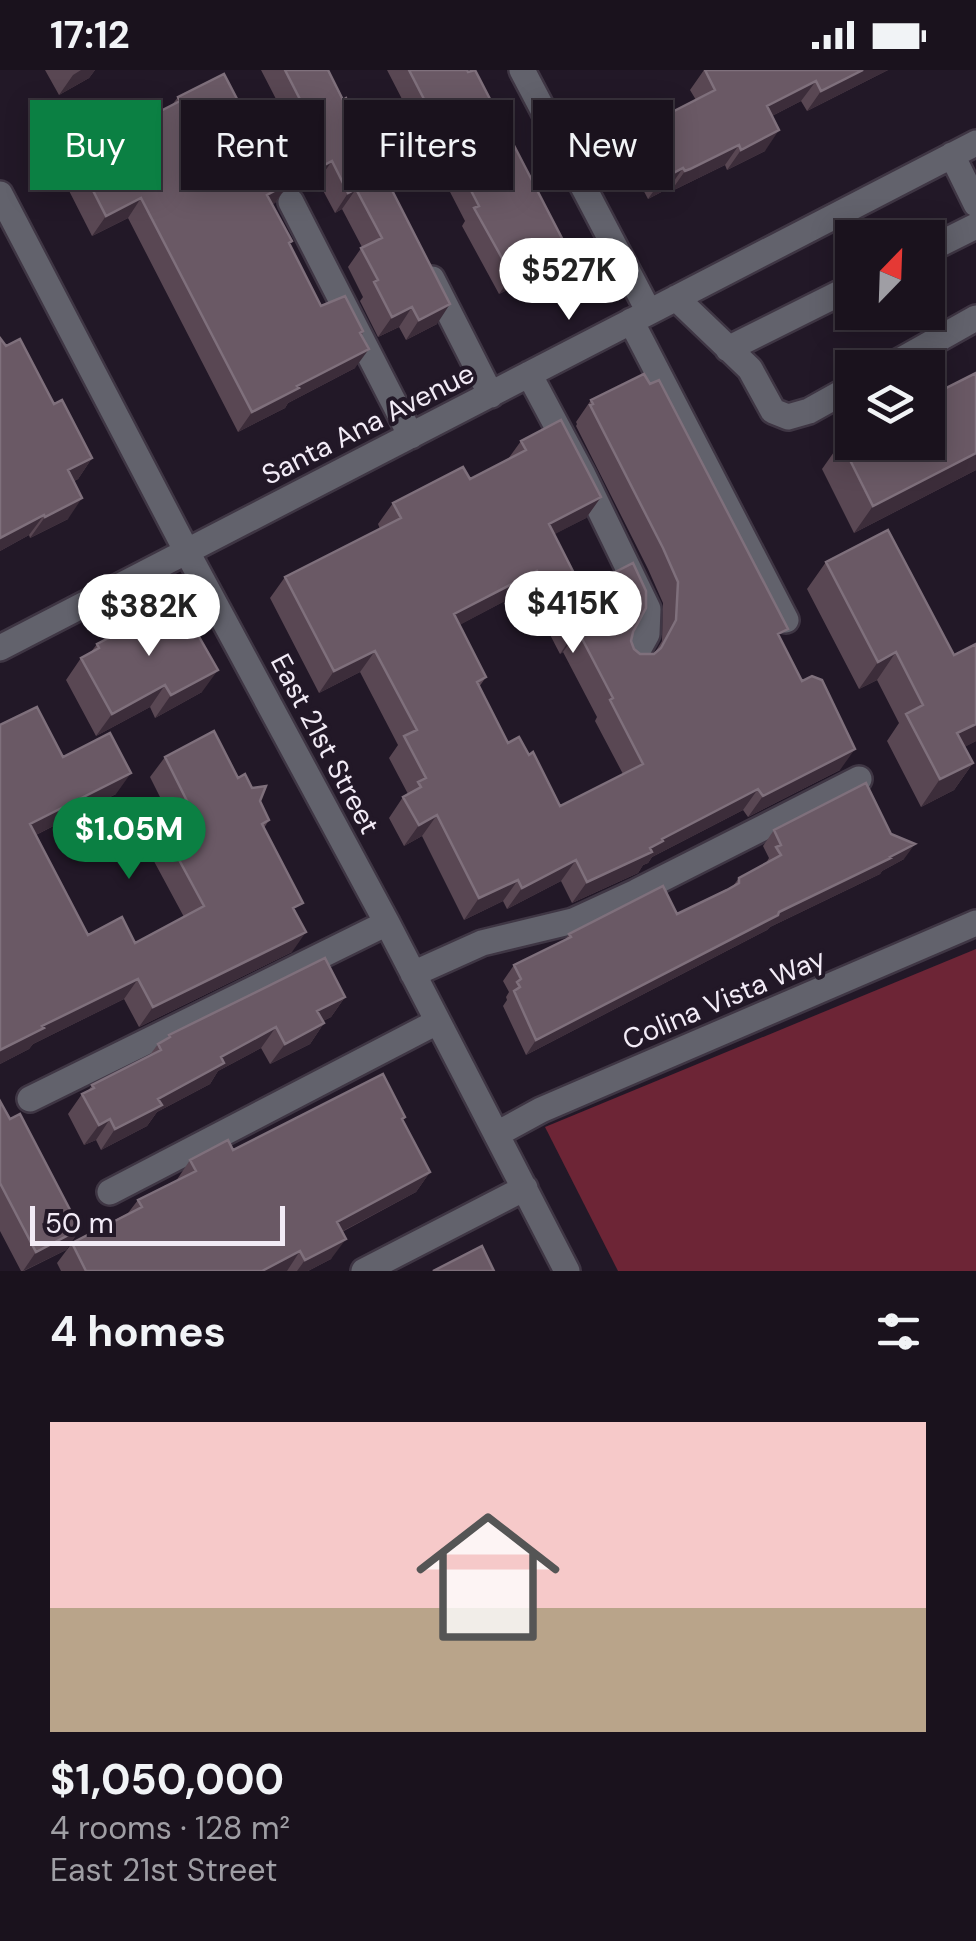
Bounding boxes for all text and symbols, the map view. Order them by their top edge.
text: 17:12 [50,10,130,60]
chip: Buy [30,100,161,190]
chip: Rent [181,100,324,190]
chip: Filters [344,100,513,190]
chip: New [533,100,673,190]
north arrow [835,220,945,330]
map controls [835,220,945,460]
pin: $527K [499,238,639,323]
text: $527K [521,249,617,291]
button: layers [835,350,945,460]
street label: Santa Ana Avenue [255,354,481,494]
pin: $415K [503,571,643,656]
pin: $382K [79,574,219,659]
text: $415K [527,582,619,624]
text: $382K [100,585,198,627]
street label: East 21st Street [262,647,388,841]
pin: $1.05M [48,797,210,882]
text: $1.05M [75,808,183,850]
street label: Colina Vista Way [617,940,831,1058]
scale bar [30,1201,285,1246]
text: 50 m [45,1205,114,1242]
text: 4 homes [50,1304,226,1359]
icon: filters [871,1304,926,1359]
icon: home [398,1487,578,1667]
text: $1,050,000 [50,1752,284,1807]
text: 4 rooms · 128 m² [50,1807,290,1849]
text: East 21st Street [50,1849,277,1891]

